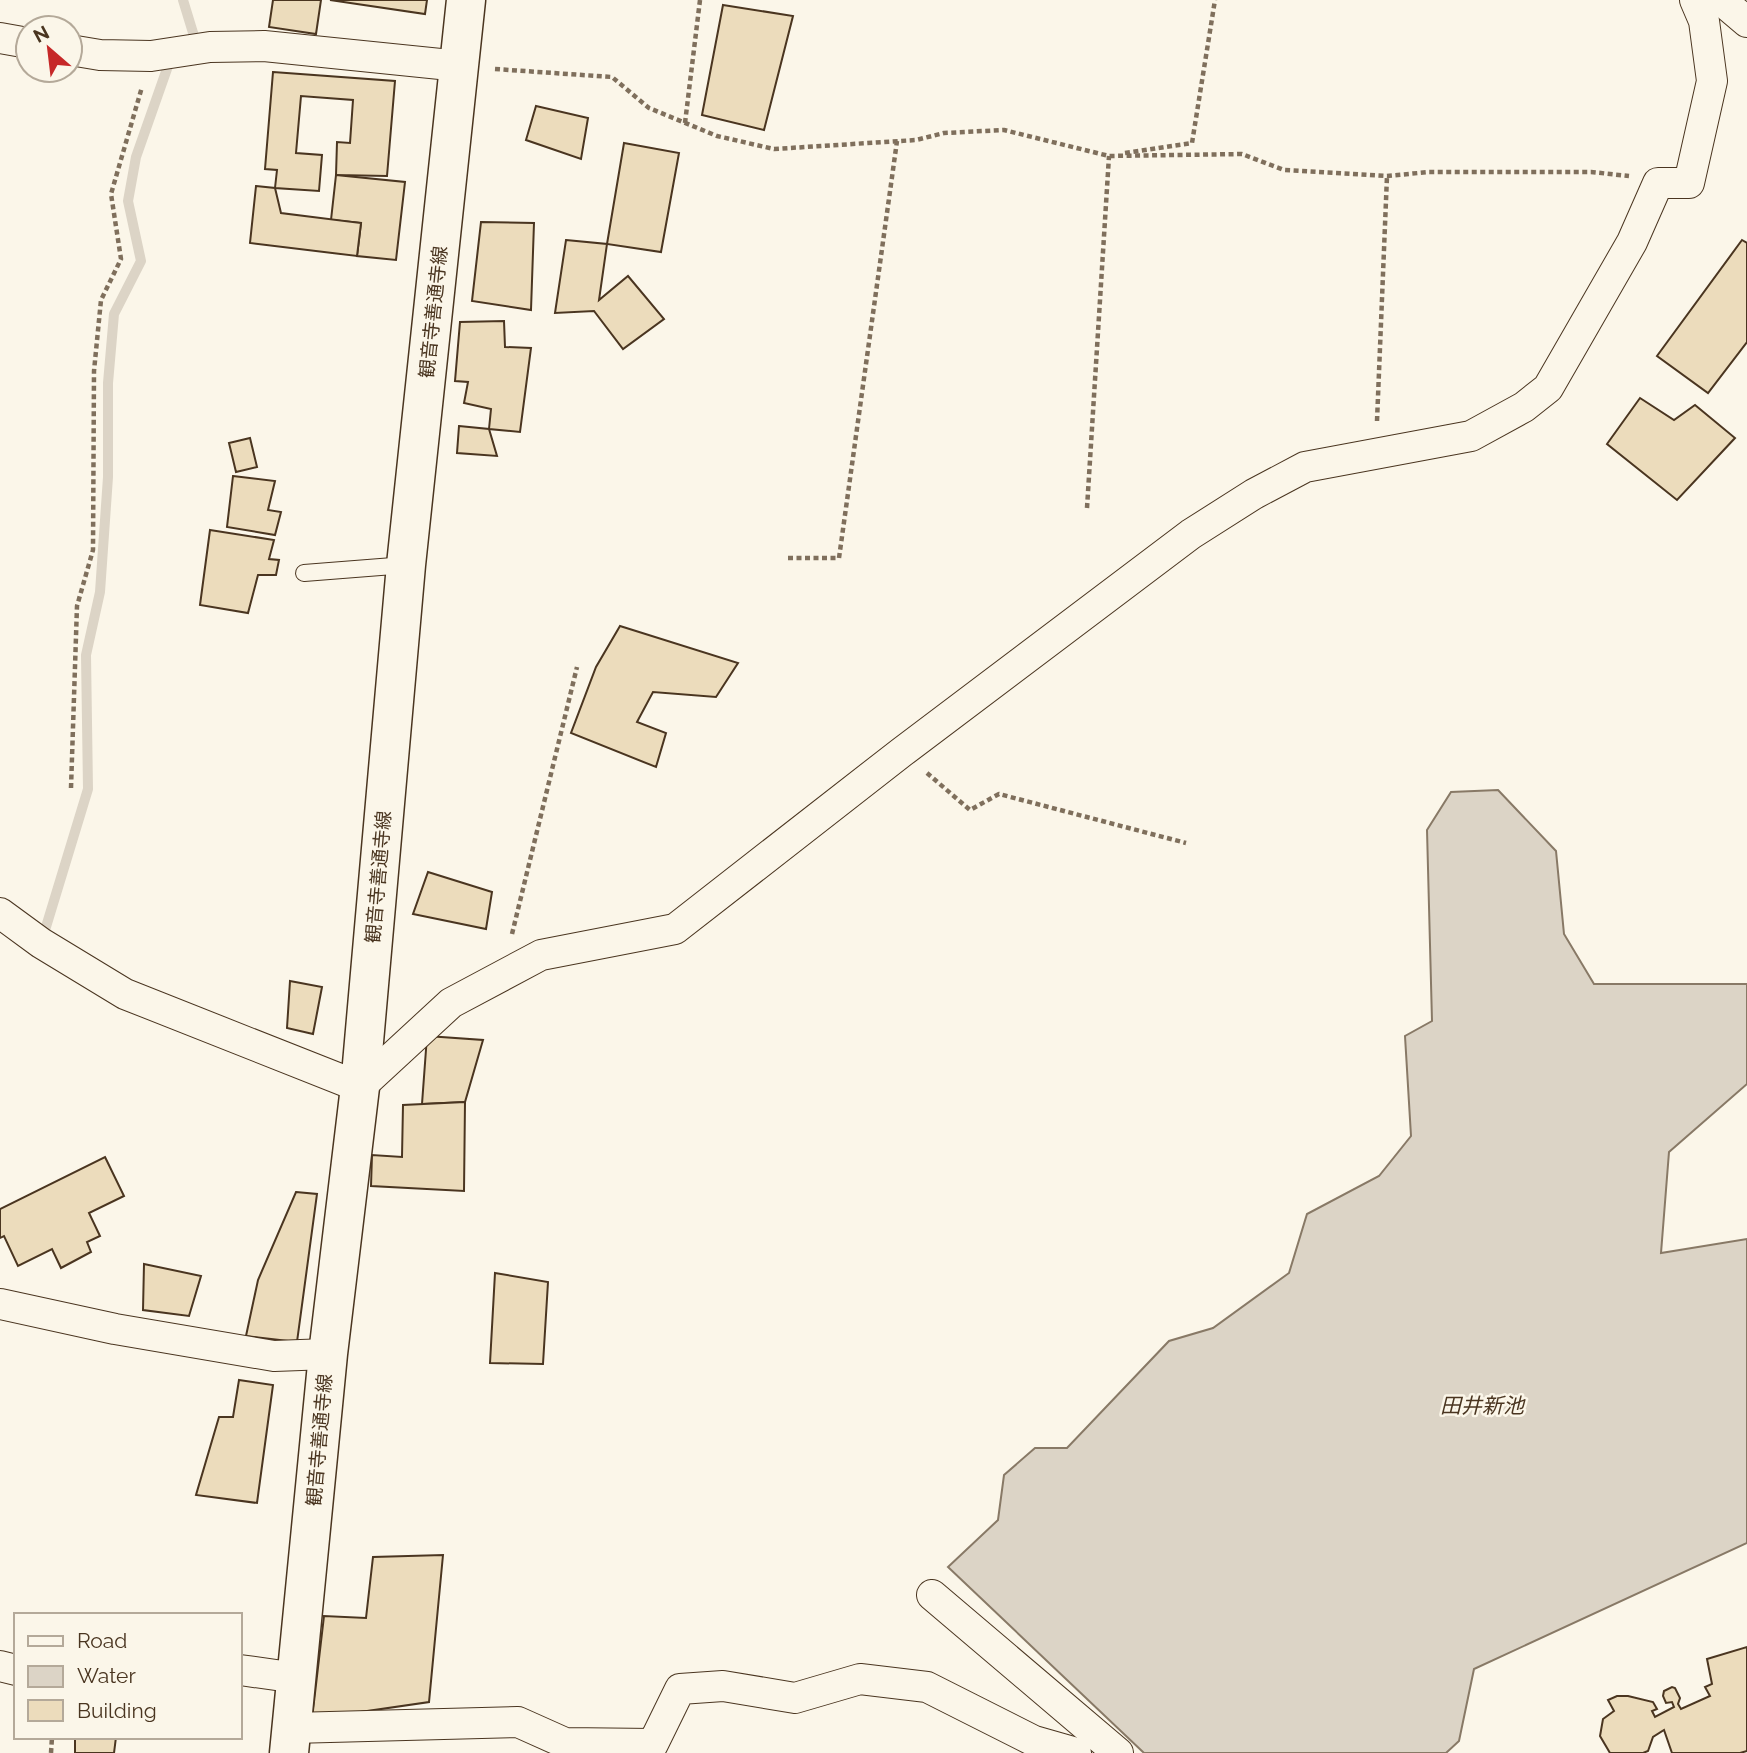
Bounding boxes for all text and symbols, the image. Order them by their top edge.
north arrow [14,14,84,84]
text: N [29,21,53,47]
street label: 観音寺善通寺線 [415,245,451,379]
street label: 観音寺善通寺線 [361,810,395,944]
street label: 観音寺善通寺線 [302,1373,336,1507]
water label: 田井新池 [1440,1393,1526,1418]
legend [14,1613,242,1739]
text: Road [77,1628,127,1653]
text: Water [77,1663,136,1688]
text: Building [77,1698,157,1723]

